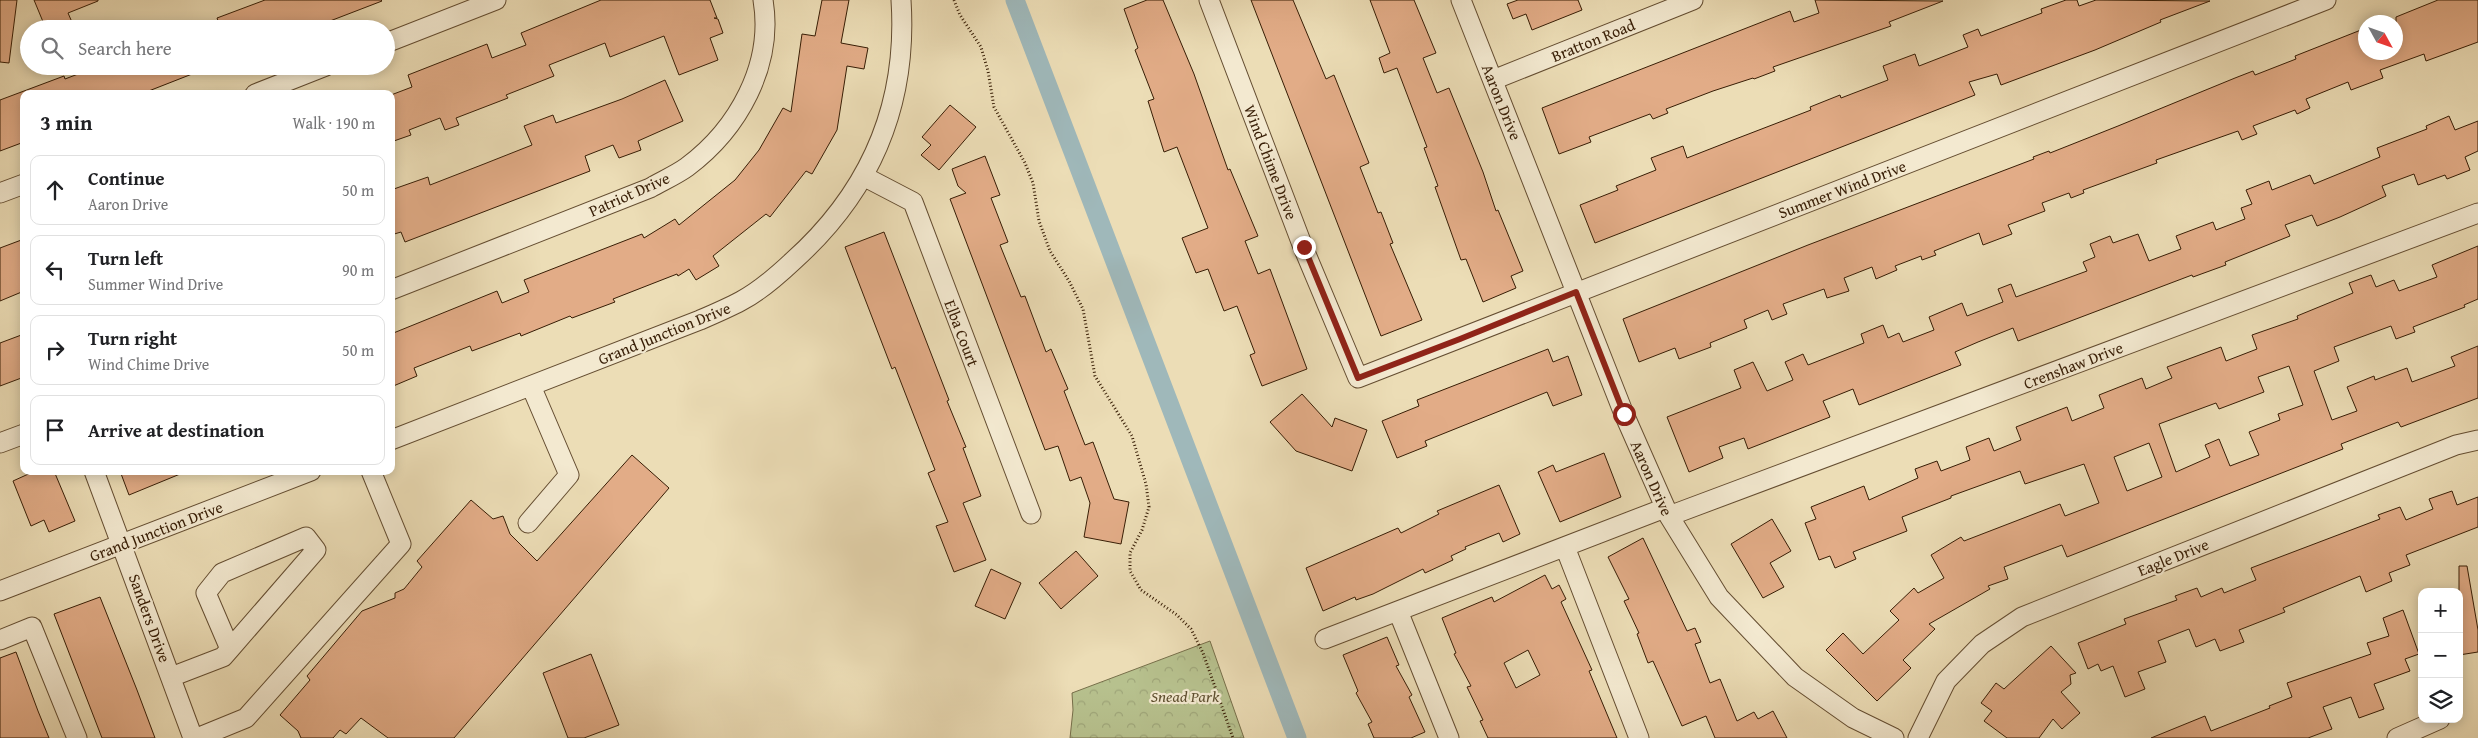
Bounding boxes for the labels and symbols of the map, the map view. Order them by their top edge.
street label: Bratton Road [1547,12,1639,68]
north arrow [2358,15,2403,60]
street label: Aaron Drive [1476,60,1528,144]
street label: Wind Chime Drive [1238,101,1304,223]
street label: Summer Wind Drive [1775,154,1909,224]
street label: Patriot Drive [585,166,673,222]
route end [1293,236,1316,259]
street label: Grand Junction Drive [594,295,734,371]
street label: Elba Court [938,296,986,370]
street label: Crenshaw Drive [2020,335,2126,395]
route start [1613,403,1636,426]
street label: Aaron Drive [1625,436,1679,520]
street label: Grand Junction Drive [86,495,226,567]
street label: Eagle Drive [2134,532,2212,582]
street label: Sanders Drive [123,570,177,666]
park label: Snead Park [1151,684,1220,708]

